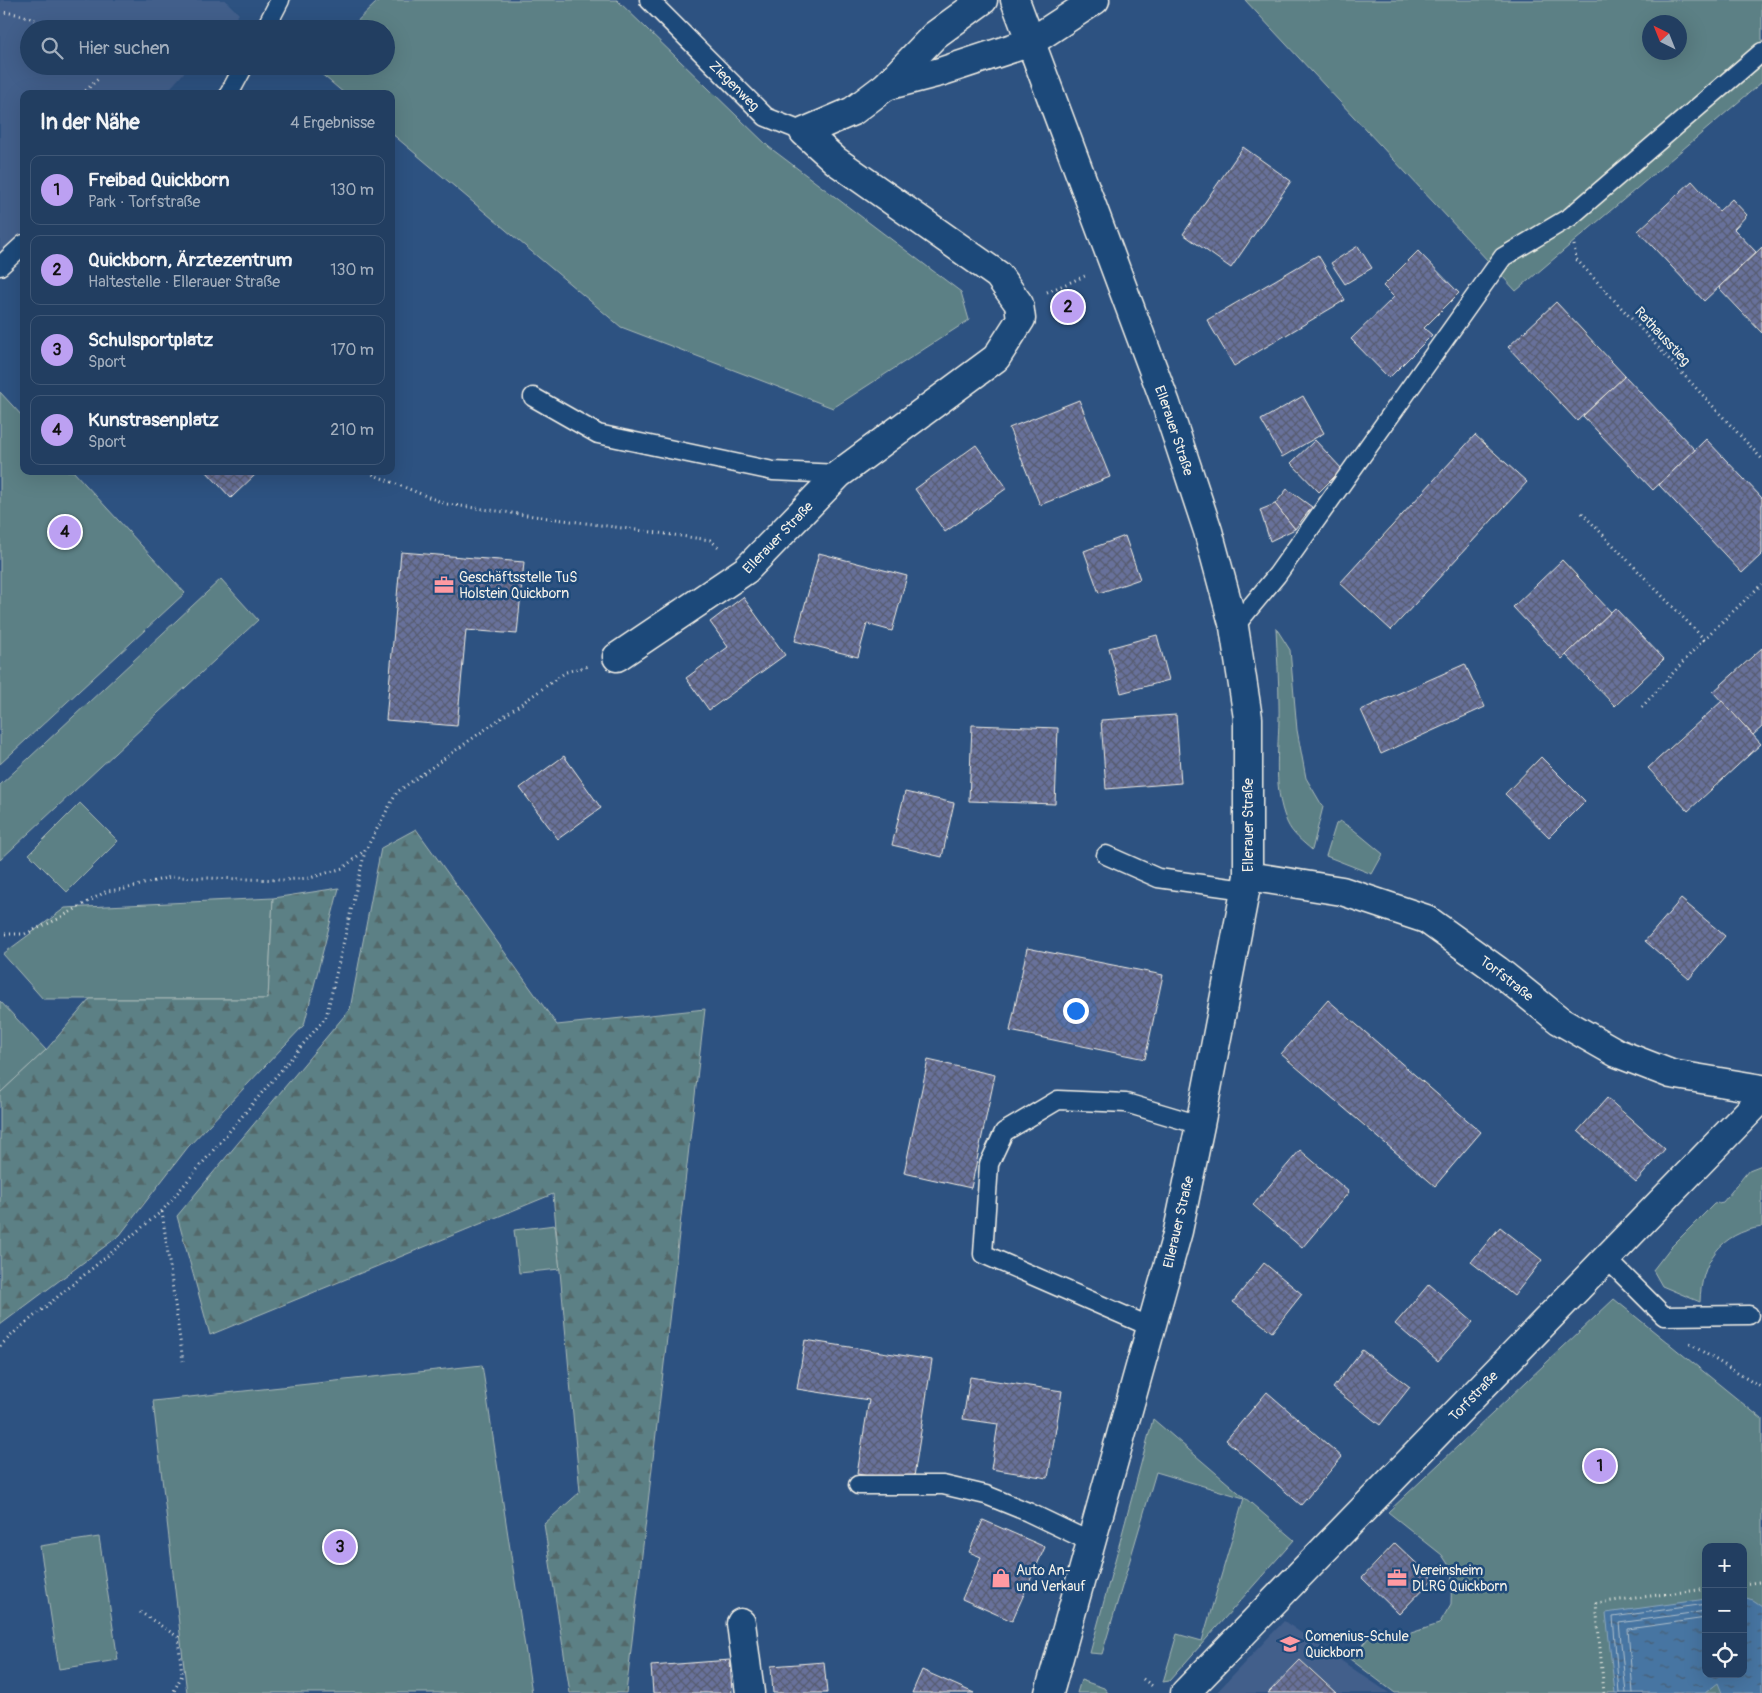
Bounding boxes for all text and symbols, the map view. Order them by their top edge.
north arrow [1642,15,1687,60]
search box [20,20,395,75]
icon: search [38,34,66,62]
text: Hier suchen [78,36,170,60]
street label: Ziegenweg [706,57,763,115]
text: In der Nähe [40,109,140,136]
text: 4 Ergebnisse [290,113,375,133]
text: Freibad Quickborn [88,168,229,192]
text: 1 [54,180,60,200]
text: 130 m [330,180,374,200]
text: Park · Torfstraße [88,192,200,212]
text: Quickborn, Ärztezentrum [88,248,292,272]
text: 2 [53,260,61,280]
text: 130 m [330,260,374,280]
text: Haltestelle · Ellerauer Straße [88,272,280,292]
pin: 2 [1052,288,1084,326]
street label: Rathausstieg [1631,303,1694,369]
text: Schulsportplatz [88,328,213,352]
text: 3 [53,340,61,360]
text: 170 m [331,340,374,360]
text: Sport [88,352,126,372]
street label: Ellerauer Straße [1151,383,1197,478]
text: Kunstrasenplatz [88,408,219,432]
text: 4 [52,420,62,440]
text: 210 m [330,420,374,440]
text: Sport [88,432,126,452]
street label: Ellerauer Straße [739,498,817,577]
pin: 4 [49,513,81,551]
place label: Geschäftsstelle TuS Holstein Quickborn [459,569,577,602]
office icon: Geschäftsstelle TuS Holstein Quickborn [433,574,455,596]
street label: Ellerauer Straße [1240,778,1257,872]
street label: Torfstraße [1476,953,1537,1005]
your location [1063,998,1089,1024]
street label: Ellerauer Straße [1160,1174,1197,1270]
street label: Torfstraße [1445,1367,1502,1425]
pin: 1 [1584,1447,1616,1485]
pin: 3 [324,1528,356,1566]
map controls [1702,1543,1747,1678]
button: + [1702,1543,1747,1588]
place label: Auto An- und Verkauf [1016,1562,1086,1595]
place label: Vereinsheim DLRG Quickborn [1412,1562,1508,1595]
shop icon: Auto An- und Verkauf [990,1567,1012,1589]
office icon: Vereinsheim DLRG Quickborn [1386,1567,1408,1589]
button: − [1702,1588,1747,1633]
place label: Comenius-Schule Quickborn [1305,1628,1409,1661]
school or university icon: Comenius-Schule Quickborn [1279,1633,1301,1655]
button: locate [1702,1633,1747,1678]

